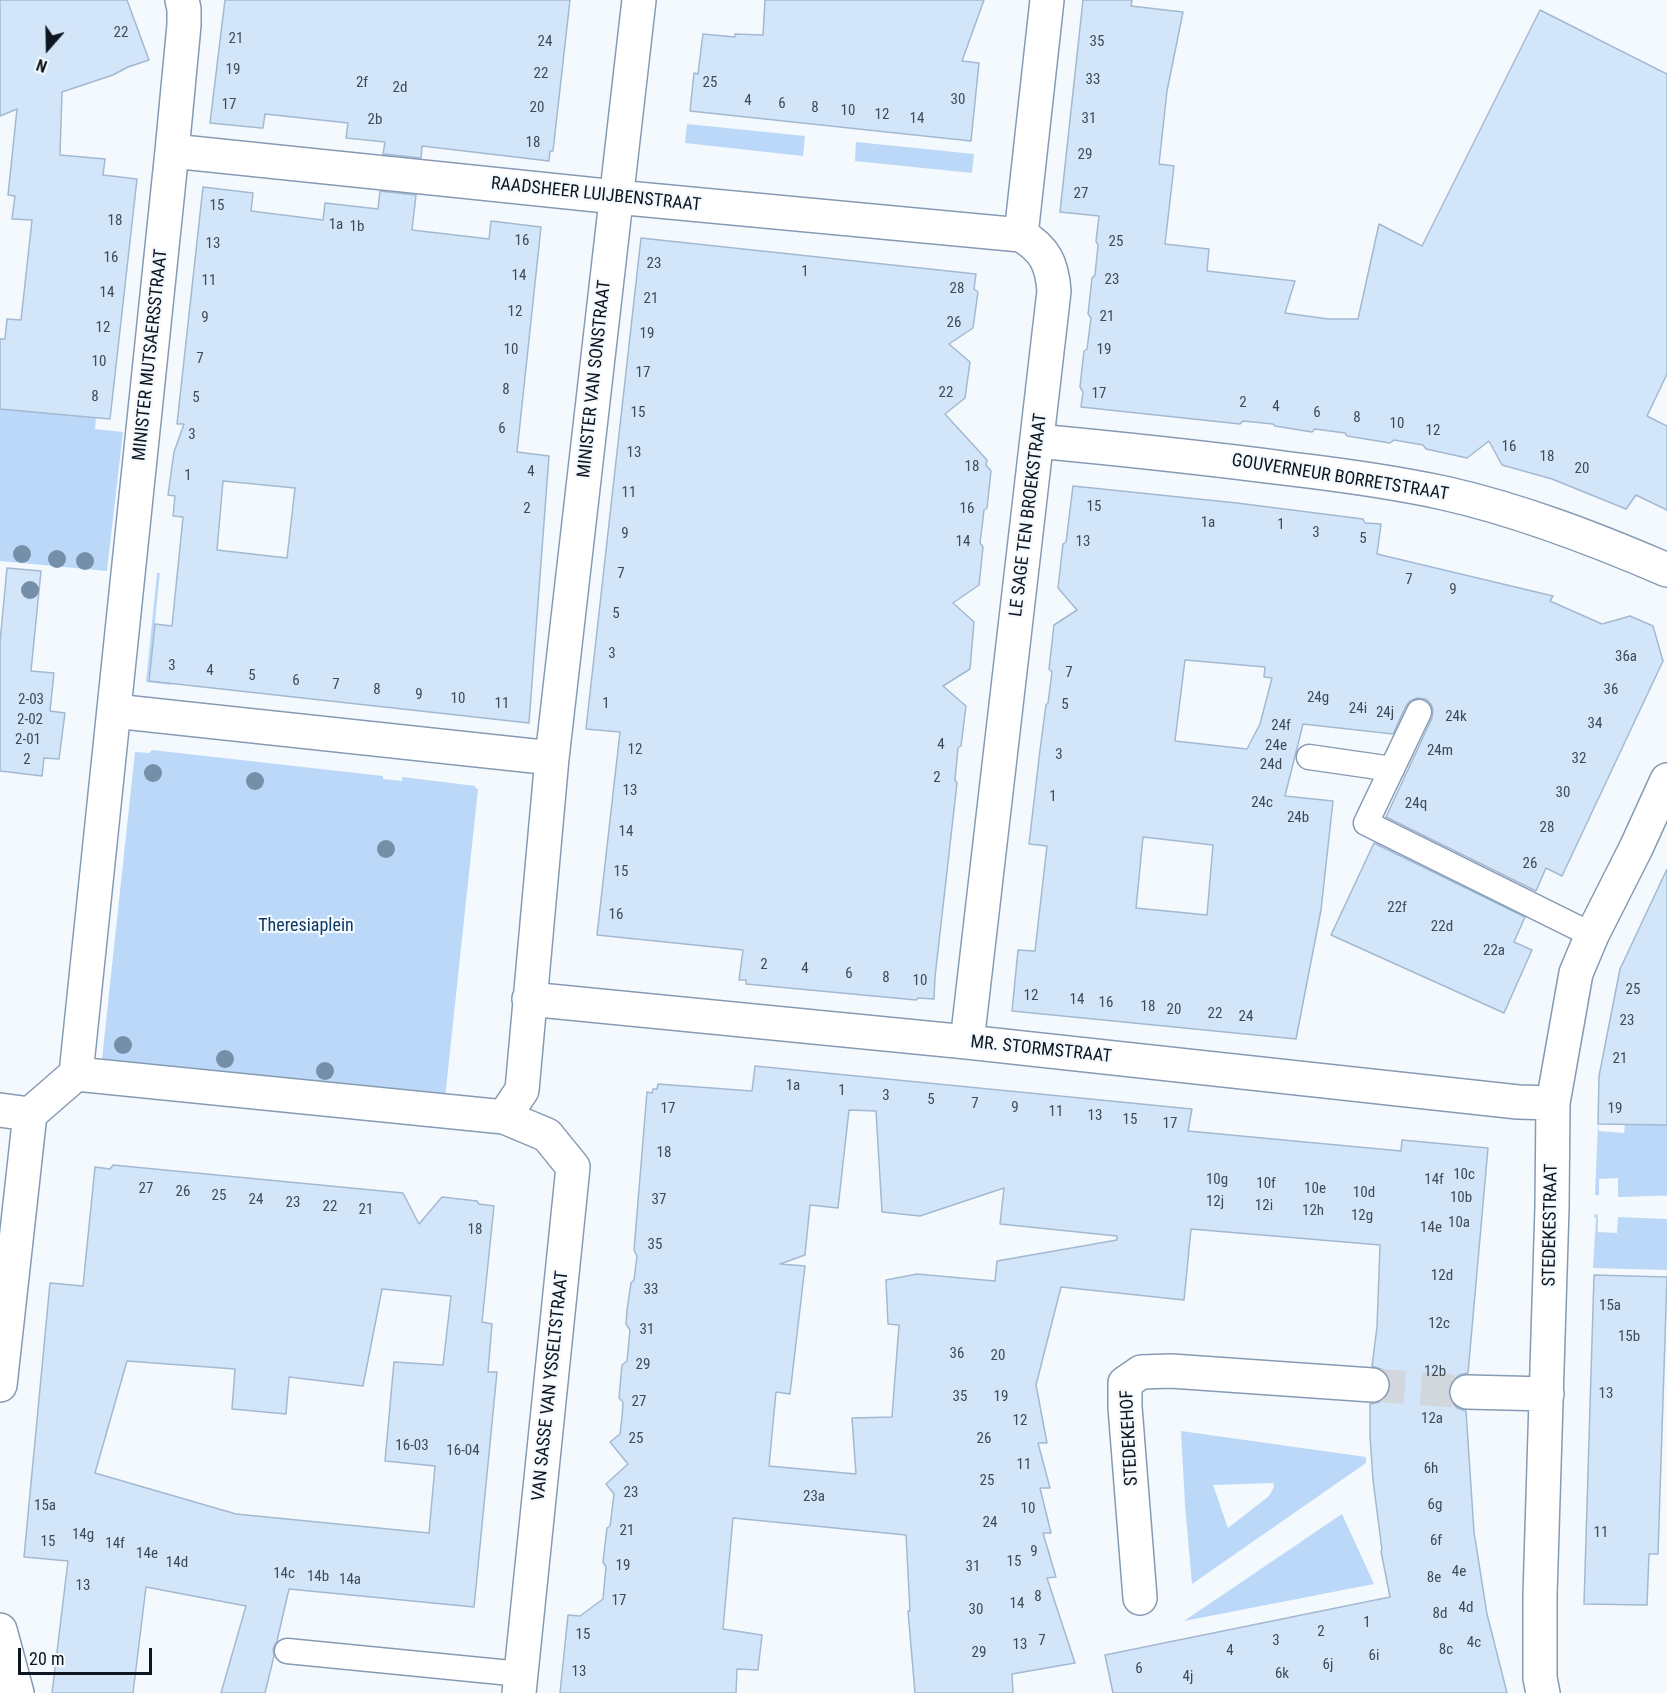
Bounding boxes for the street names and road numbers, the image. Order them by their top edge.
street label: RAADSHEER LUIJBENSTRAAT [490,173,702,217]
street label: MINISTER MUTSAERSSTRAAT [129,248,173,462]
street label: MINISTER VAN SONSTRAAT [574,279,616,479]
street label: LE SAGE TEN BROEKSTRAAT [1006,412,1052,618]
street label: GOUVERNEUR BORRETSTRAAT [1230,450,1450,506]
street label: MR. STORMSTRAAT [969,1032,1113,1068]
street label: STEDEKESTRAAT [1539,1163,1563,1287]
street label: VAN SASSE VAN YSSELTSTRAAT [528,1270,574,1502]
street label: STEDEKEHOF [1117,1389,1143,1487]

